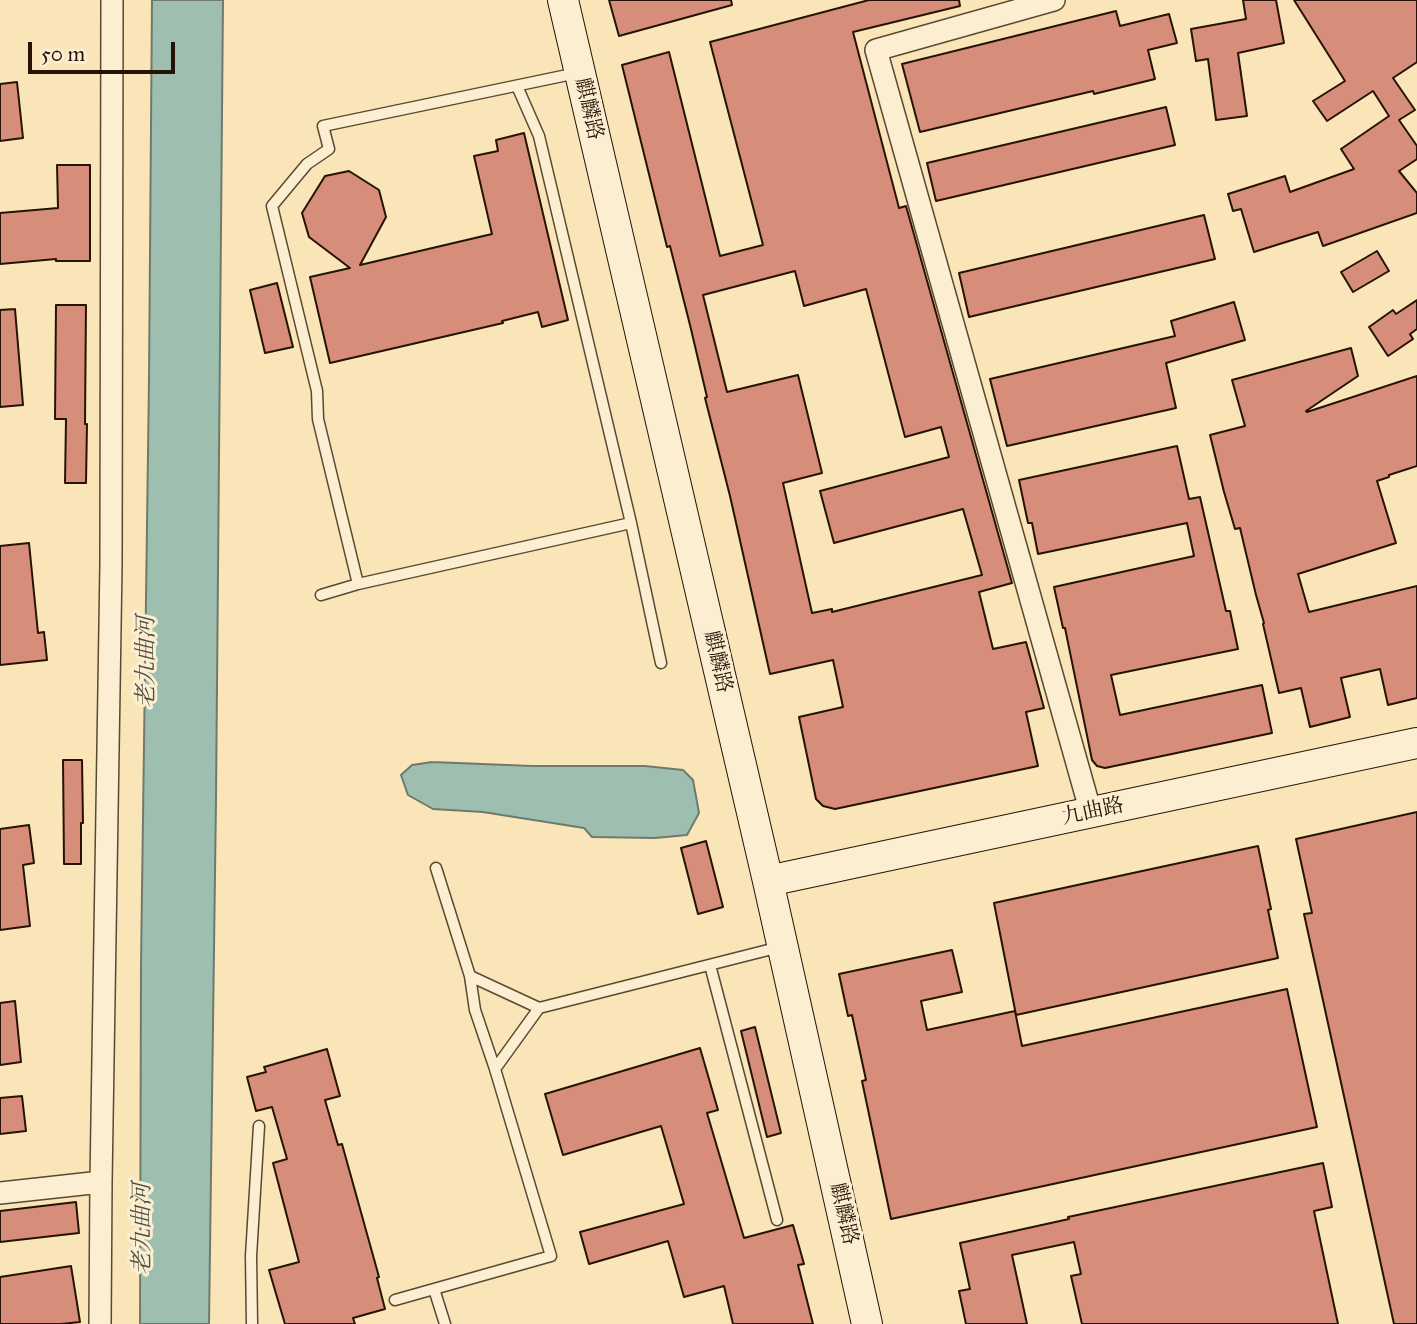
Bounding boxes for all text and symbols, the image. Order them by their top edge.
scale bar [32,28,178,72]
text: 50 m [41,41,85,67]
street label: 麒麟路 [569,75,607,143]
water label: 老九曲河 [133,616,161,708]
street label: 麒麟路 [698,628,736,696]
street label: 九曲路 [1060,793,1126,831]
street label: 麒麟路 [824,1180,862,1248]
water label: 老九曲河 [129,1183,157,1275]

